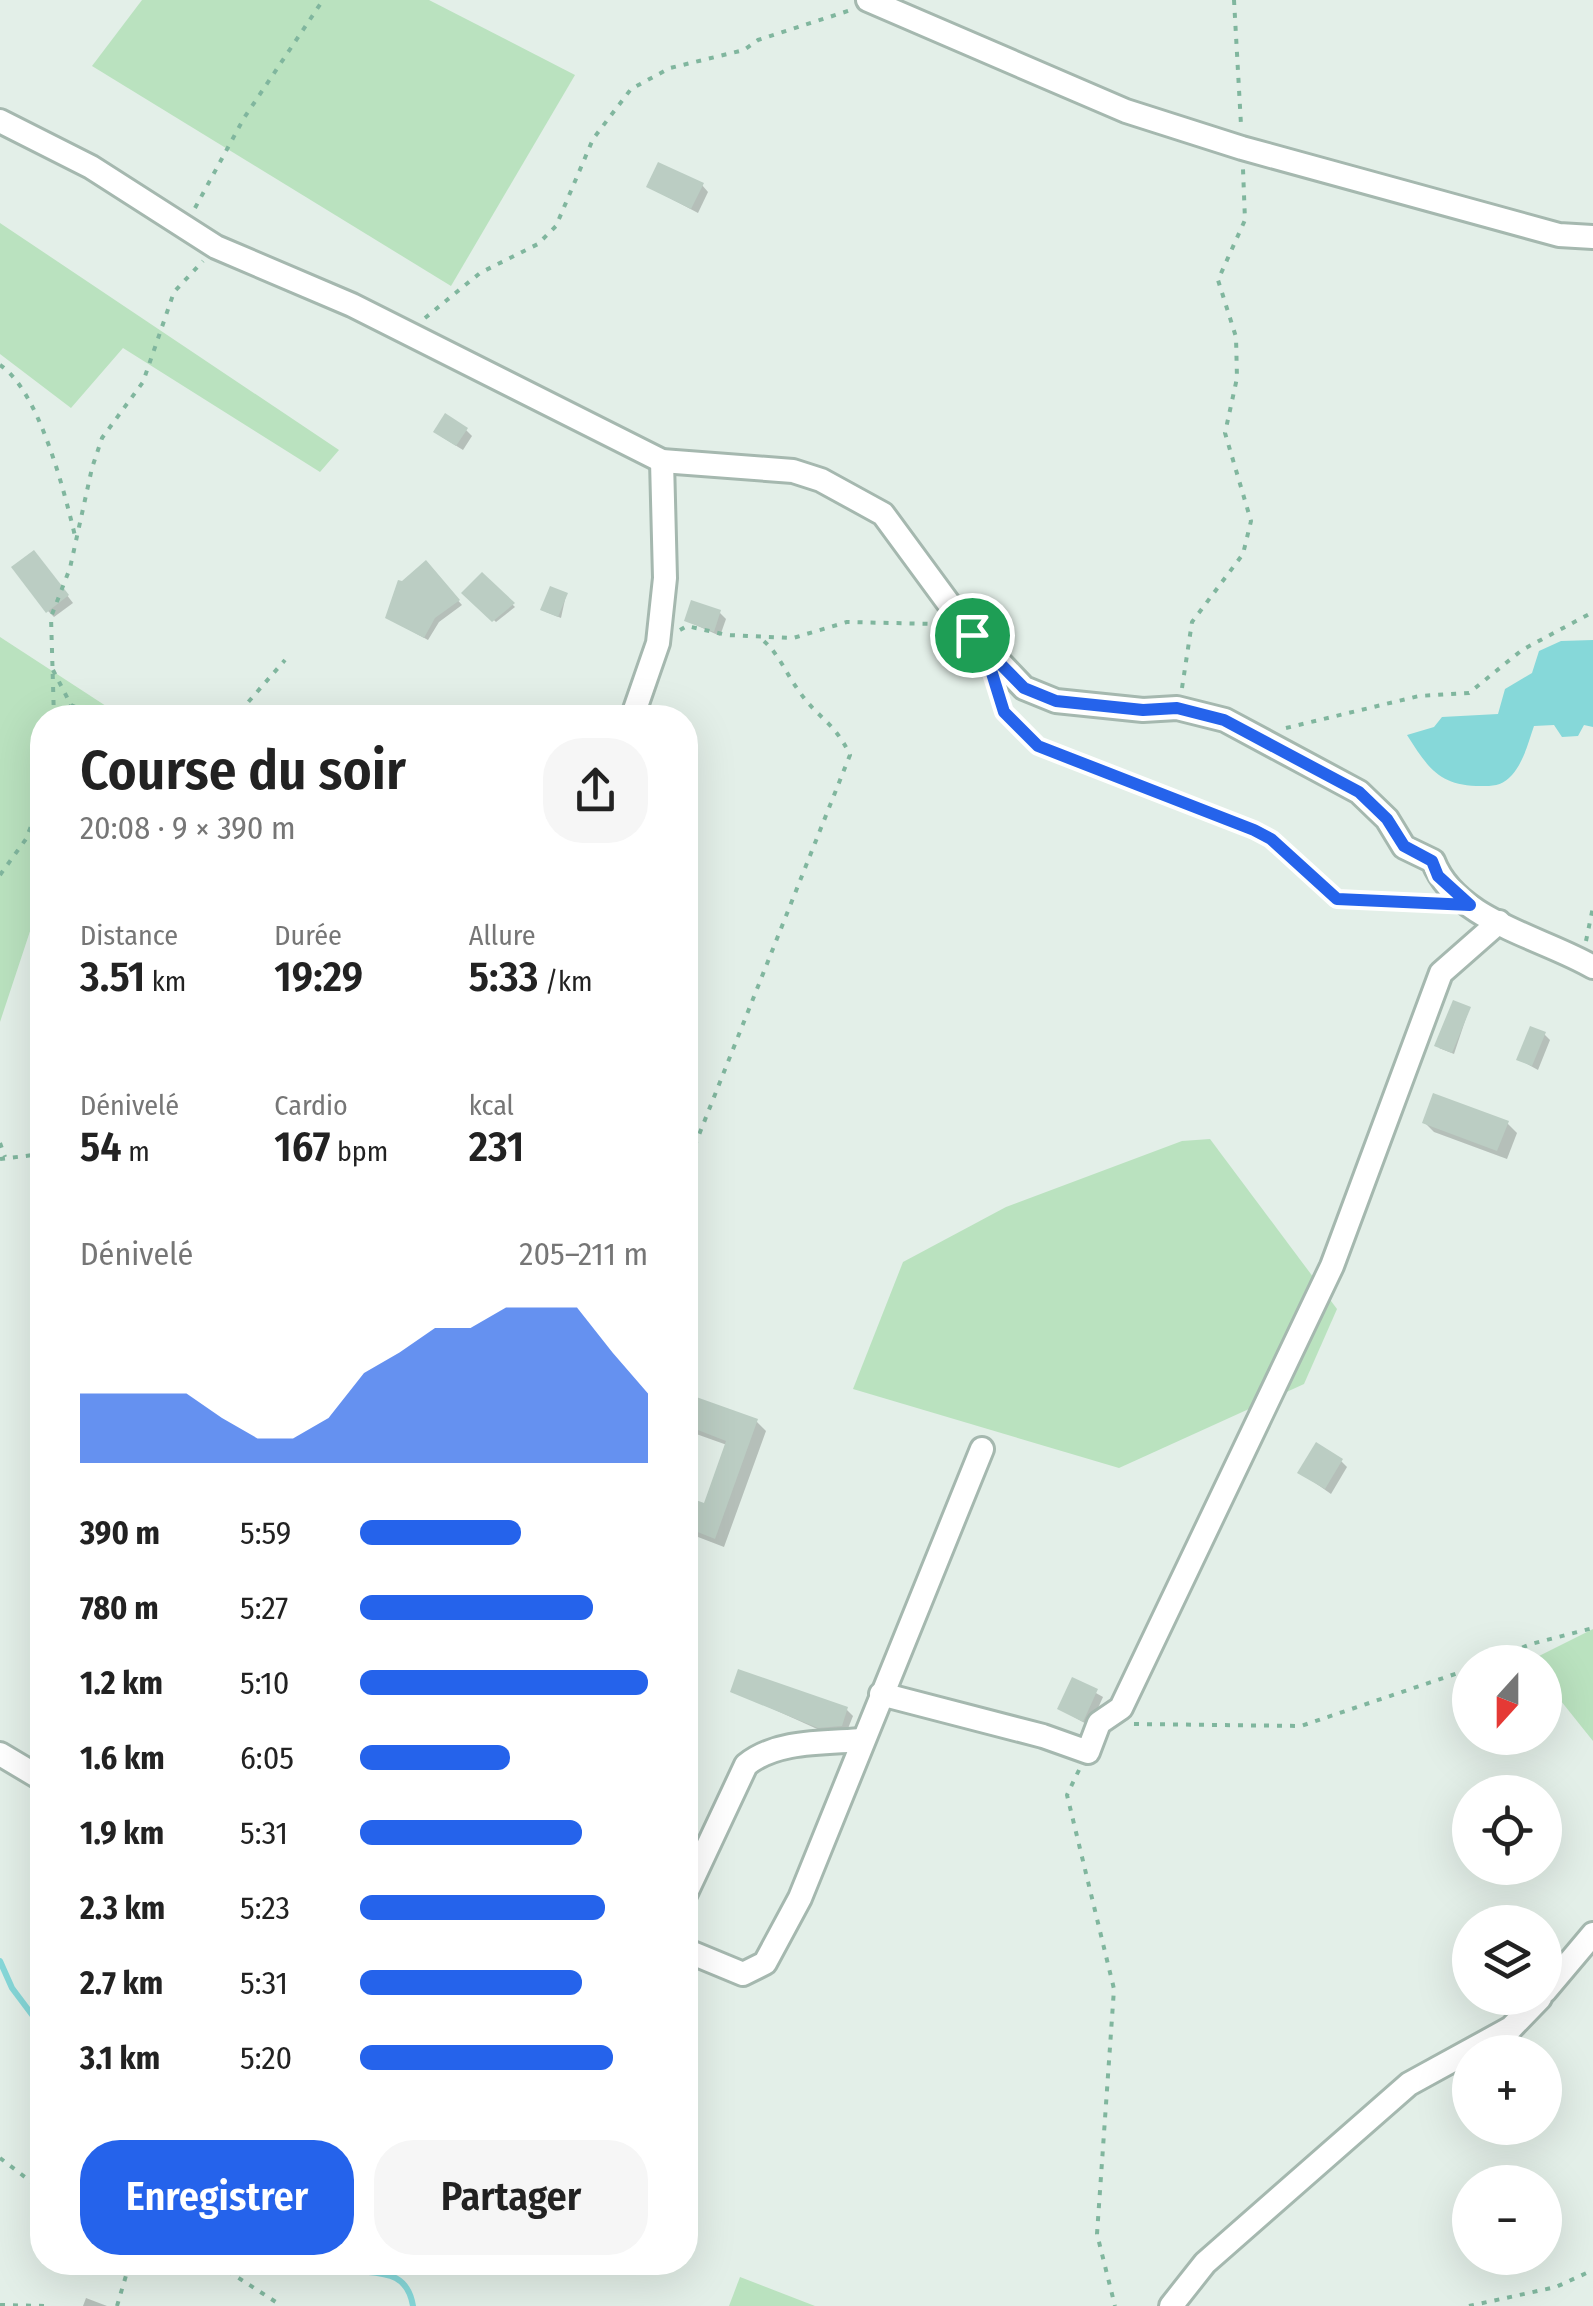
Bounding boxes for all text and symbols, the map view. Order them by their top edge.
pin [930,593,1015,678]
icon: arrive [945,608,1000,663]
text: Course du soir [80,738,406,804]
button: share [543,738,648,843]
text: 20:08 · 9 × 390 m [80,809,296,847]
text: Distance [80,919,178,952]
text: Durée [274,919,342,952]
text: Allure [469,919,536,952]
text: 3.51 [80,952,145,1002]
text: 19:29 [274,952,363,1002]
text: 5:33 [469,952,538,1002]
text: km [145,965,186,998]
text: /km [538,965,593,998]
text: Dénivelé [80,1089,179,1122]
text: Cardio [274,1089,348,1122]
text: kcal [469,1089,514,1122]
text: 54 [80,1122,122,1172]
text: 167 [274,1122,330,1172]
text: 231 [469,1122,524,1172]
text: m [122,1135,150,1168]
text: bpm [330,1135,388,1168]
text: Dénivelé [80,1235,193,1273]
text: 205–211 m [519,1235,648,1273]
text: 390 m [80,1514,160,1552]
text: 5:59 [240,1514,291,1552]
text: 780 m [80,1589,159,1627]
text: 5:27 [240,1589,288,1627]
north arrow [1452,1645,1562,1755]
map controls [1452,1645,1562,2275]
text: 1.2 km [80,1664,163,1702]
text: 5:10 [240,1664,289,1702]
text: 1.6 km [80,1739,165,1777]
text: 6:05 [240,1739,294,1777]
button: locate [1452,1775,1562,1885]
text: 1.9 km [80,1814,164,1852]
text: 5:31 [240,1814,288,1852]
text: 2.3 km [80,1889,165,1927]
text: 5:23 [240,1889,290,1927]
button: layers [1452,1905,1562,2015]
text: 2.7 km [80,1964,163,2002]
text: 5:31 [240,1964,288,2002]
button: + [1452,2035,1562,2145]
text: 3.1 km [80,2039,160,2077]
text: 5:20 [240,2039,292,2077]
button: Enregistrer [80,2140,354,2255]
button: Partager [374,2140,648,2255]
button: − [1452,2165,1562,2275]

